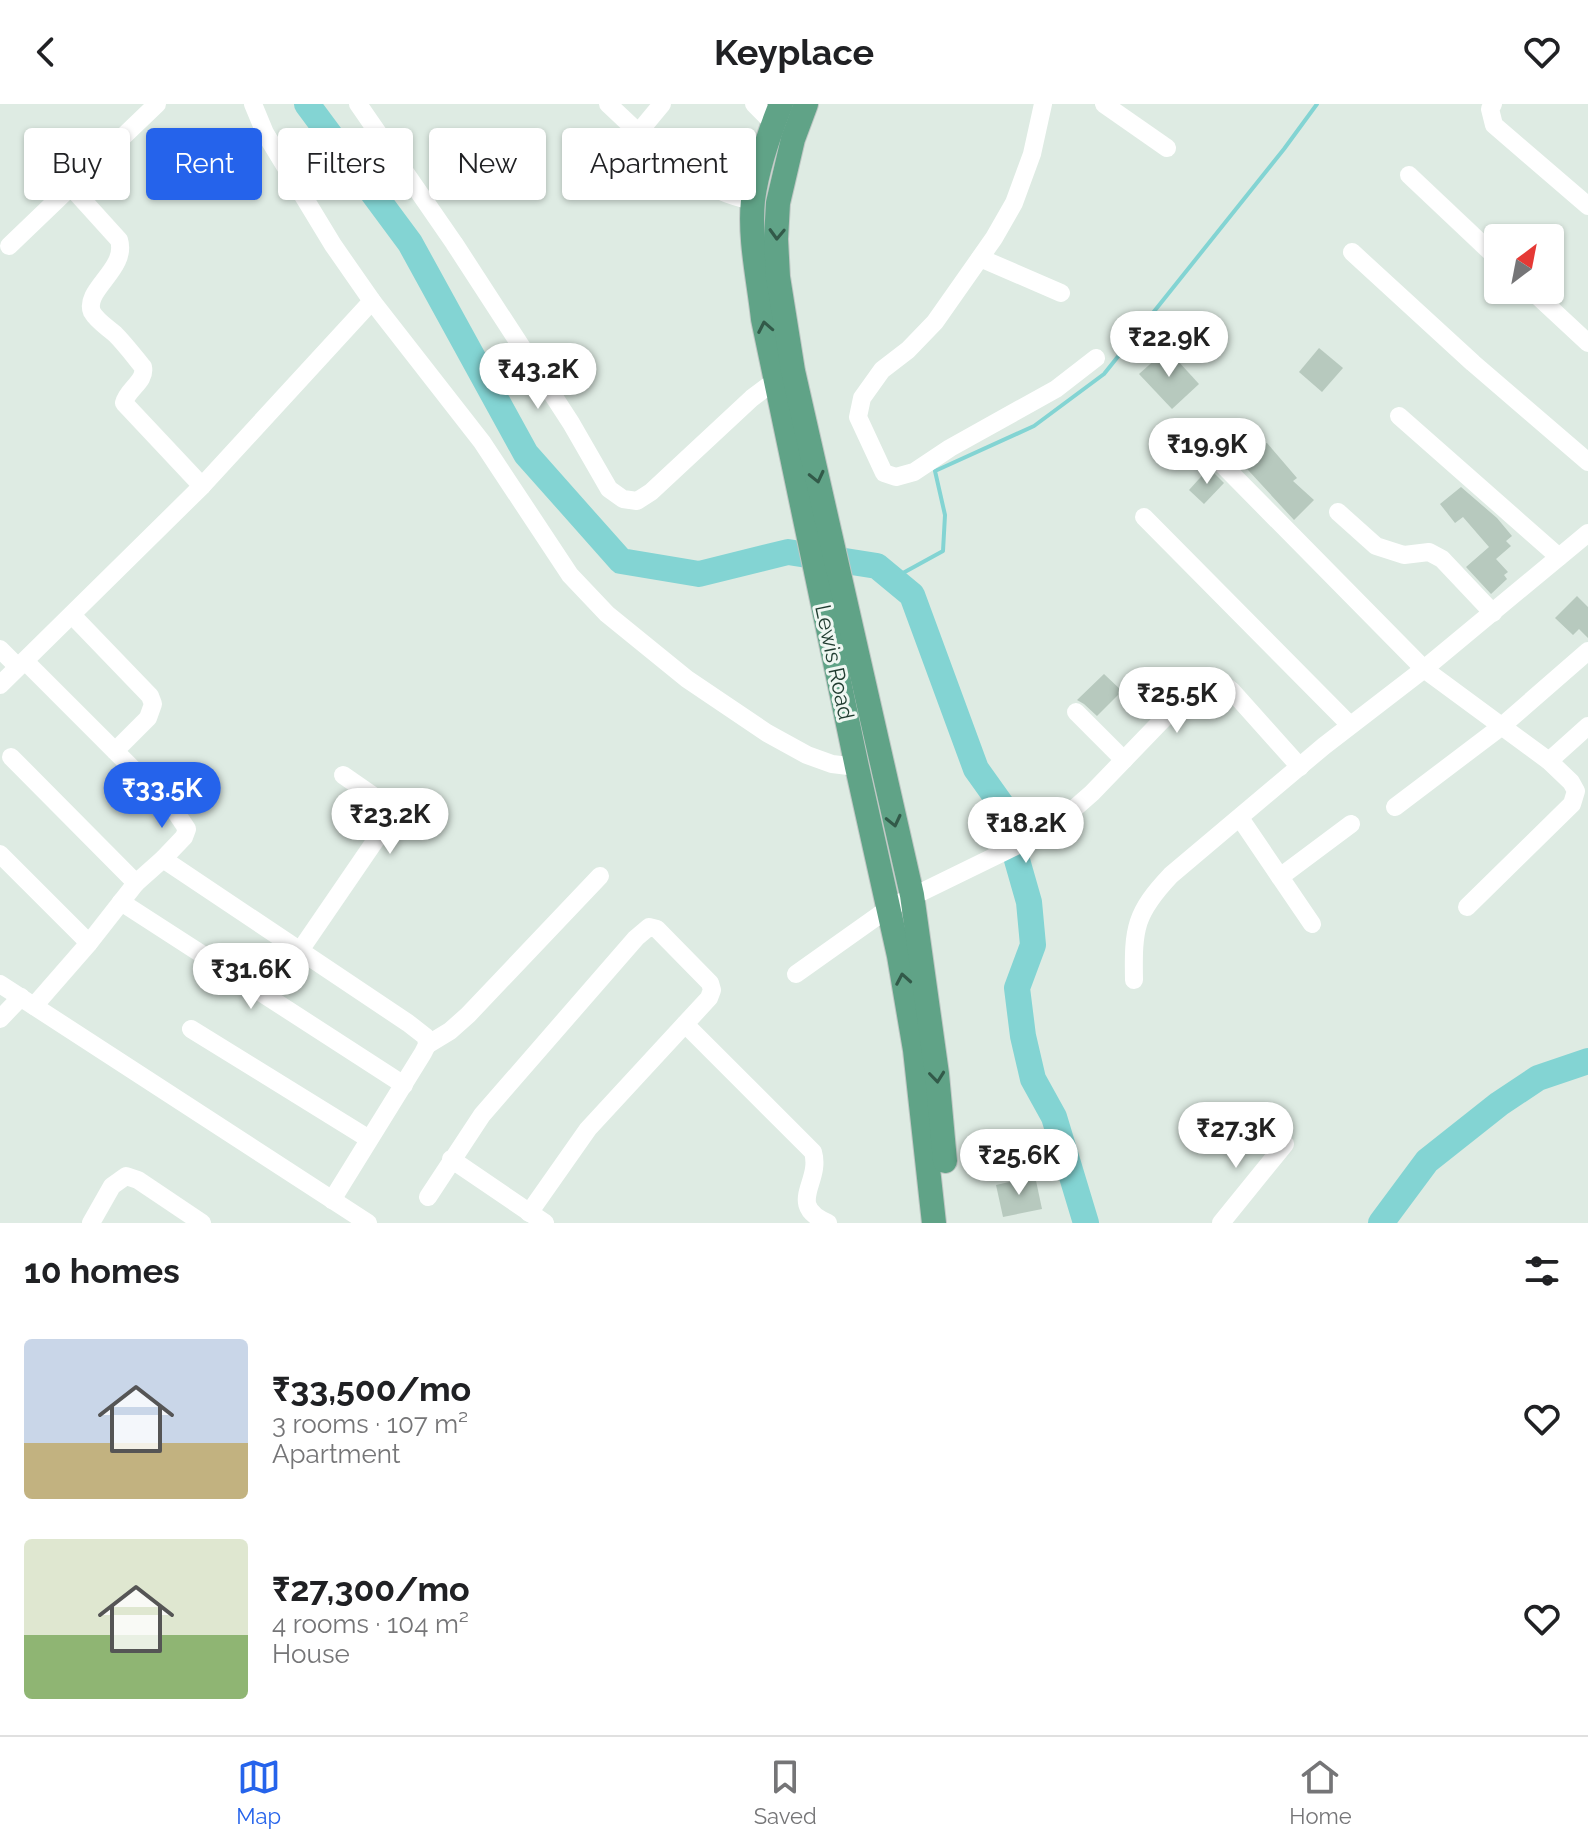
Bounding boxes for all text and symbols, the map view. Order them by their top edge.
icon: back [24,30,68,74]
icon: heart [1520,30,1564,74]
text: Keyplace [714,31,874,73]
chip: Buy [24,128,130,200]
chip: Rent [146,128,262,200]
chip: Filters [278,128,413,200]
chip: New [429,128,546,200]
chip: Apartment [562,128,756,200]
north arrow [1484,224,1564,304]
map controls [1484,224,1564,304]
one-way arrow [768,228,785,241]
pin: ₹22.9K [1104,311,1234,379]
one-way arrow [757,321,774,334]
text: ₹22.9K [1128,322,1210,352]
pin: ₹43.2K [473,343,603,411]
text: ₹43.2K [497,354,579,384]
pin: ₹19.9K [1142,418,1272,486]
text: ₹19.9K [1167,429,1247,459]
one-way arrow [808,469,825,483]
street label: Lewis Road [810,602,860,722]
pin: ₹25.5K [1112,667,1242,735]
text: ₹25.5K [1137,678,1217,708]
pin: ₹33.5K [97,762,227,830]
text: ₹33.5K [122,773,202,803]
pin: ₹23.2K [325,788,455,856]
pin: ₹18.2K [961,797,1091,865]
text: ₹23.2K [350,799,431,829]
text: ₹18.2K [986,808,1066,838]
one-way arrow [885,813,902,827]
pin: ₹31.6K [186,943,316,1011]
text: ₹31.6K [211,954,291,984]
one-way arrow [895,972,912,986]
one-way arrow [929,1071,946,1084]
pin: ₹27.3K [1171,1102,1301,1170]
text: ₹27.3K [1196,1113,1276,1143]
pin: ₹25.6K [954,1129,1084,1197]
text: ₹25.6K [978,1140,1060,1170]
icon: filters [1520,1249,1564,1293]
text: 10 homes [24,1251,180,1291]
text: ₹33,500/mo [272,1369,471,1409]
icon: home [88,1371,184,1467]
icon: heart [1520,1397,1564,1441]
text: 3 rooms · 107 m² [272,1409,468,1439]
text: Apartment [272,1439,401,1469]
text: ₹27,300/mo [272,1569,470,1609]
icon: home [88,1571,184,1667]
icon: heart [1520,1597,1564,1641]
text: 4 rooms · 104 m² [272,1609,469,1639]
text: House [272,1639,350,1669]
tab: Map [236,1755,281,1829]
tab: Saved [754,1755,817,1829]
tab: Home [1289,1755,1352,1829]

